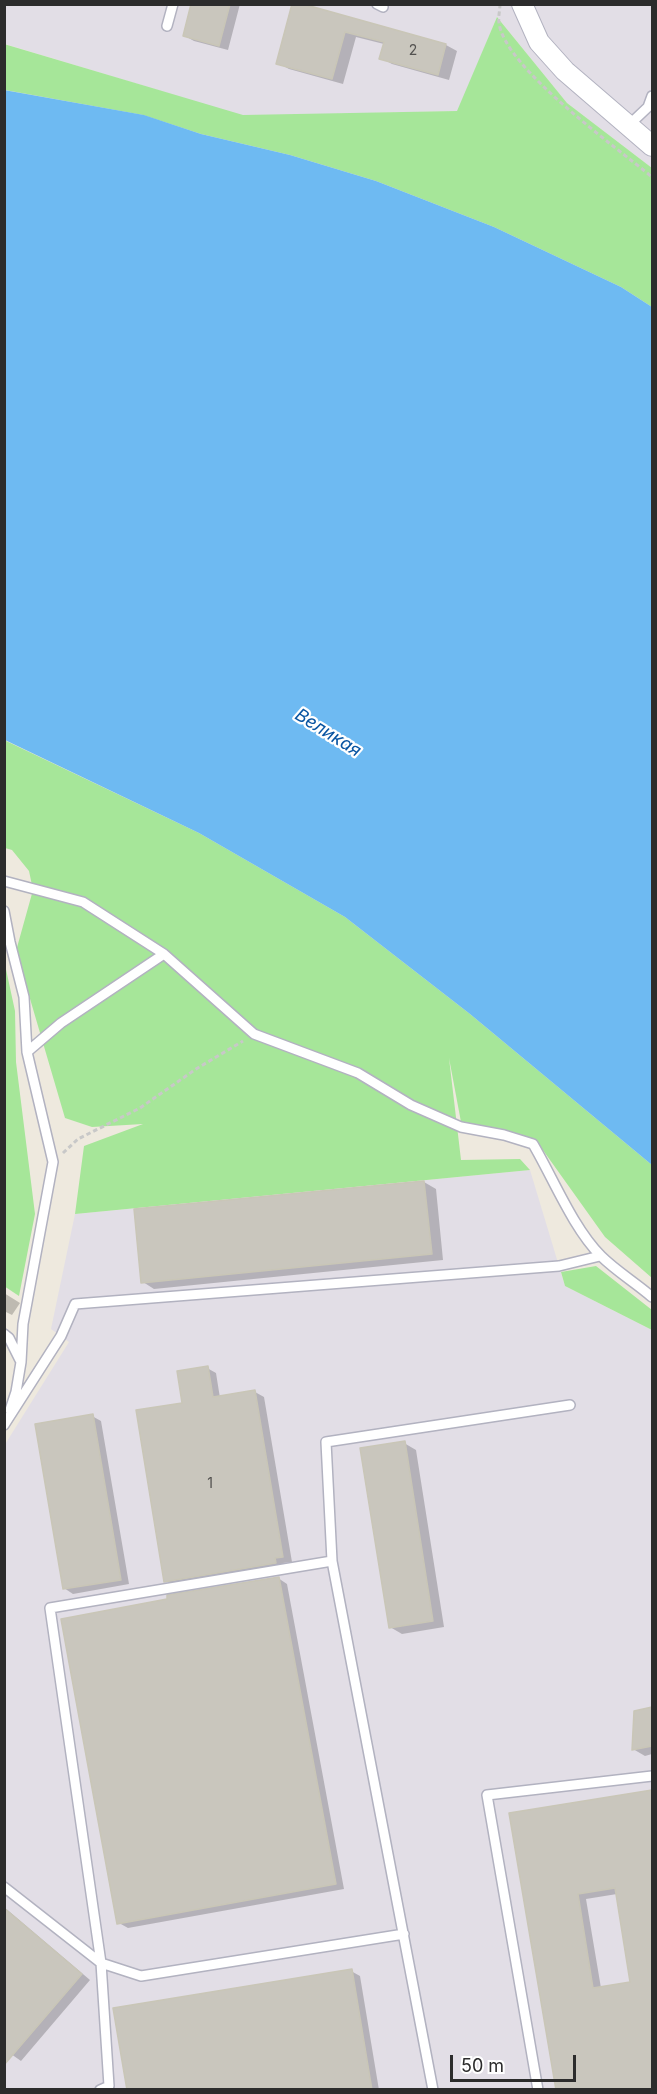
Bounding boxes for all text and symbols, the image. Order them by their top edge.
house number: 2 [409,43,417,59]
water label: Великая [291,704,365,762]
house number: 1 [207,1476,213,1492]
scale bar [453,2043,579,2081]
text: 50 m [461,2055,504,2076]

